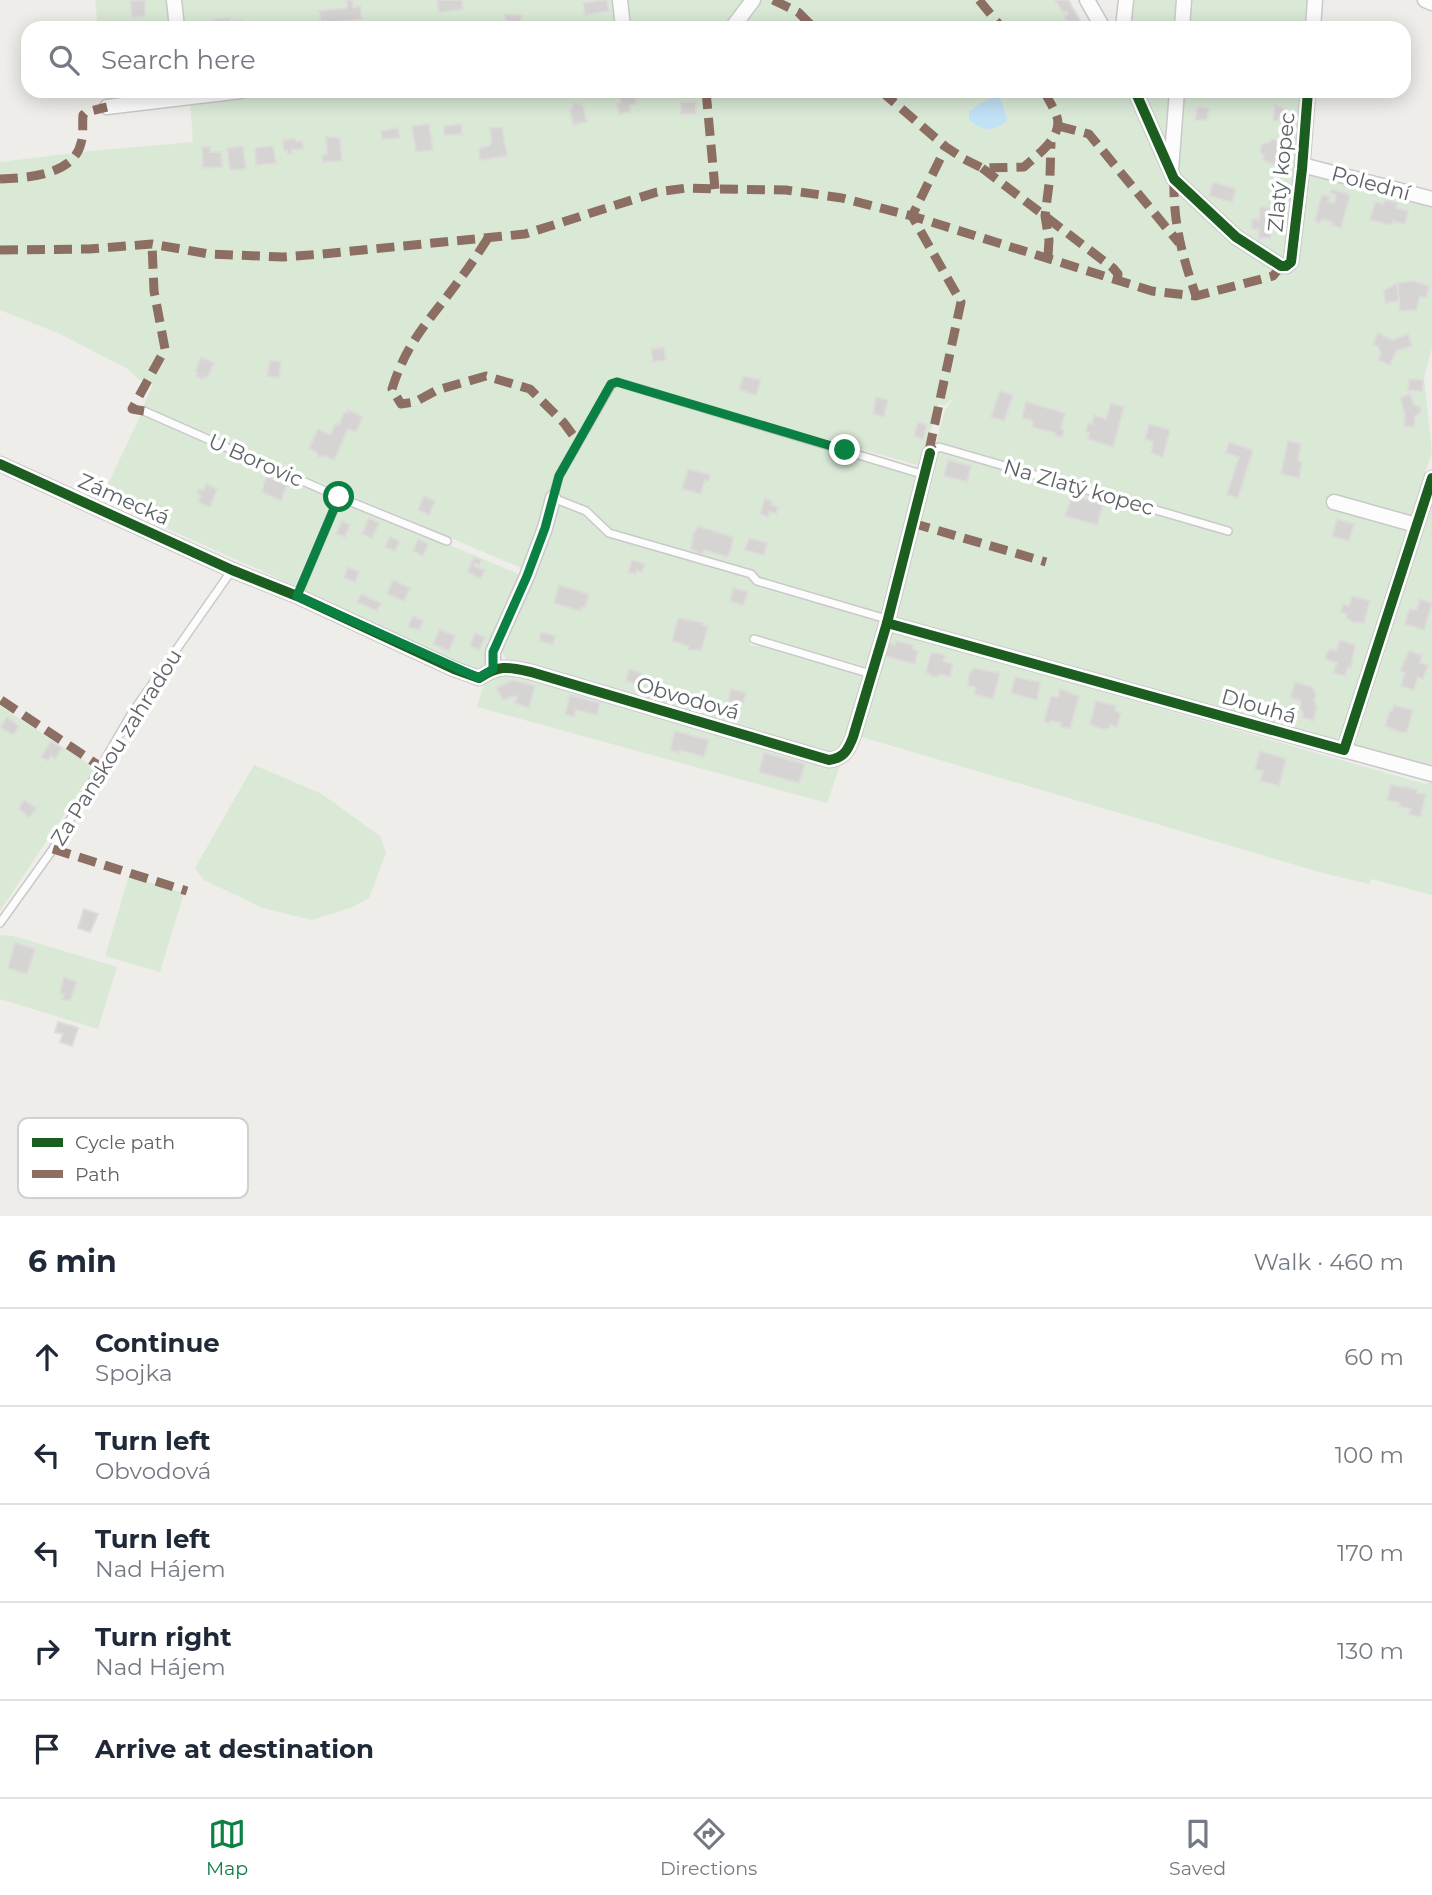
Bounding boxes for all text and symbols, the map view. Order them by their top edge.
search box [21,21,1411,98]
icon: search [45,41,83,79]
text: Search here [101,44,256,76]
street label: Zlatý kopec [1262,111,1300,233]
street label: Polední [1329,161,1414,206]
street label: U Borovic [205,428,307,492]
route end [829,434,860,465]
street label: Na Zlatý kopec [1001,454,1157,520]
street label: Zámecká [74,468,174,530]
route start [323,481,354,512]
street label: Za Panskou zahradou [45,644,187,850]
street label: Obvodová [633,671,743,725]
street label: Dlouhá [1219,683,1299,729]
legend [18,1118,248,1198]
text: Cycle path [75,1131,175,1154]
text: Path [75,1163,120,1186]
text: 6 min [28,1243,117,1280]
text: Walk · 460 m [1253,1248,1404,1276]
text: Continue [95,1327,220,1359]
icon: ahead [28,1338,66,1376]
text: 60 m [1344,1343,1404,1371]
text: Spojka [95,1359,173,1387]
text: Turn left [95,1425,211,1457]
icon: left [28,1436,66,1474]
text: 100 m [1335,1441,1404,1469]
text: Obvodová [95,1457,211,1485]
text: Turn left [95,1523,211,1555]
icon: left [28,1534,66,1572]
text: 170 m [1337,1539,1404,1567]
text: Nad Hájem [95,1555,226,1583]
text: Turn right [95,1621,231,1653]
icon: right [28,1632,66,1670]
text: 130 m [1337,1637,1404,1665]
text: Nad Hájem [95,1653,226,1681]
icon: arrive [28,1730,66,1768]
text: Arrive at destination [95,1733,374,1765]
tab: Map [206,1815,248,1880]
tab: Directions [660,1815,757,1880]
tab: Saved [1169,1815,1226,1880]

